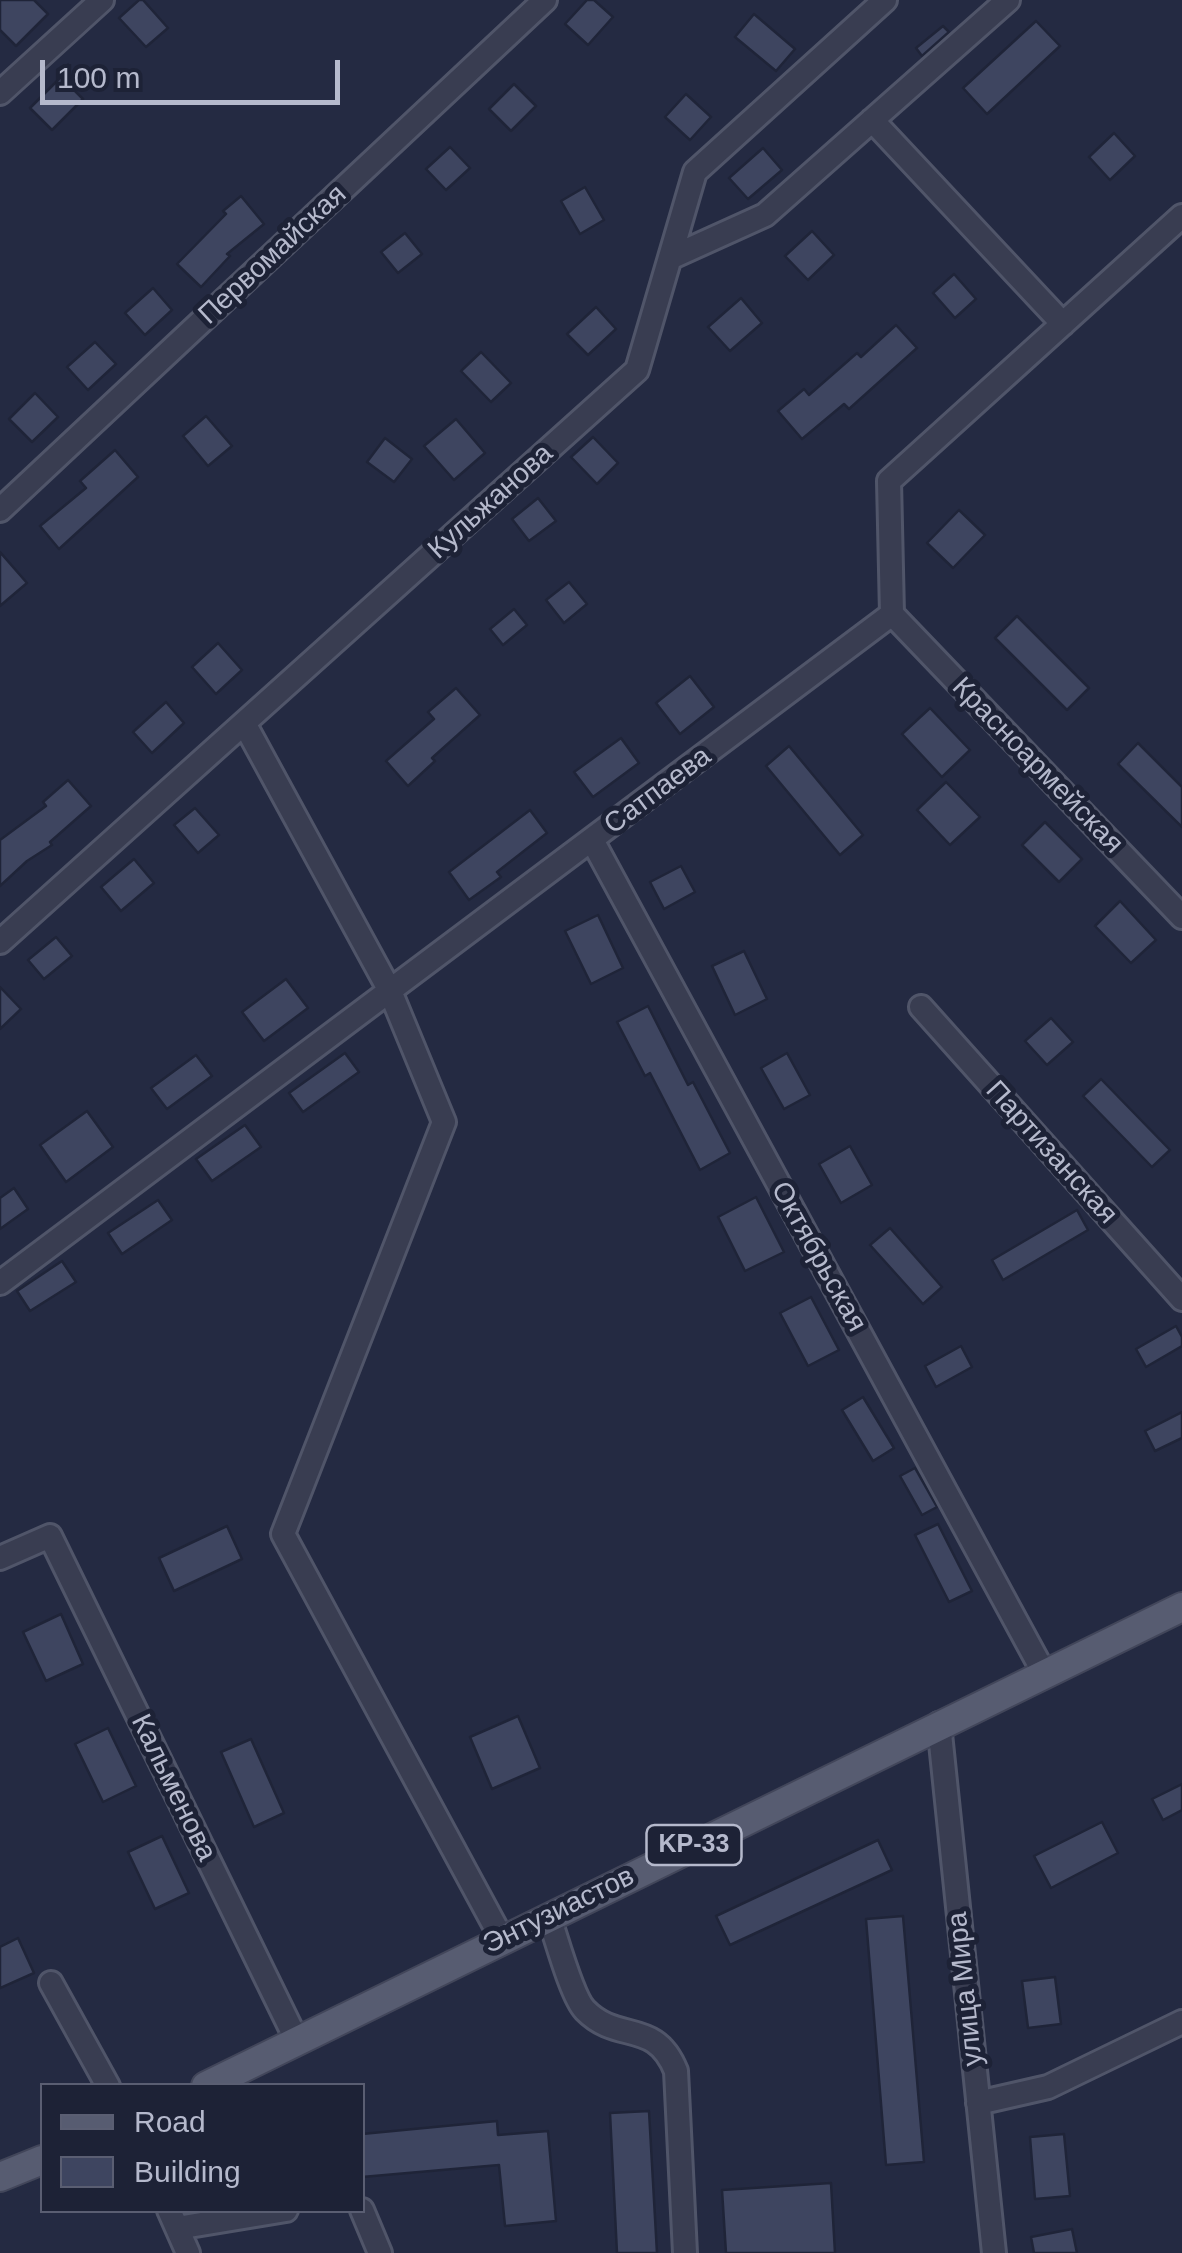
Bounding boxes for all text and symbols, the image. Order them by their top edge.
scale bar [45,40,345,102]
text: 100 m [57,61,140,94]
street label: Первомайская [192,178,354,332]
street label: Кульжанова [422,437,560,567]
street label: Красноармейская [944,671,1130,861]
street label: Сатпаева [598,740,718,842]
street label: Партизанская [978,1075,1124,1231]
street label: Октябрьская [763,1176,873,1338]
street label: Кальменова [123,1709,223,1867]
road number: KP-33 [646,1825,742,1865]
street label: Энтузиастов [478,1860,640,1962]
street label: улица Мира [941,1910,991,2068]
legend [40,2083,365,2213]
text: Road [134,2105,206,2138]
text: Building [134,2155,241,2188]

